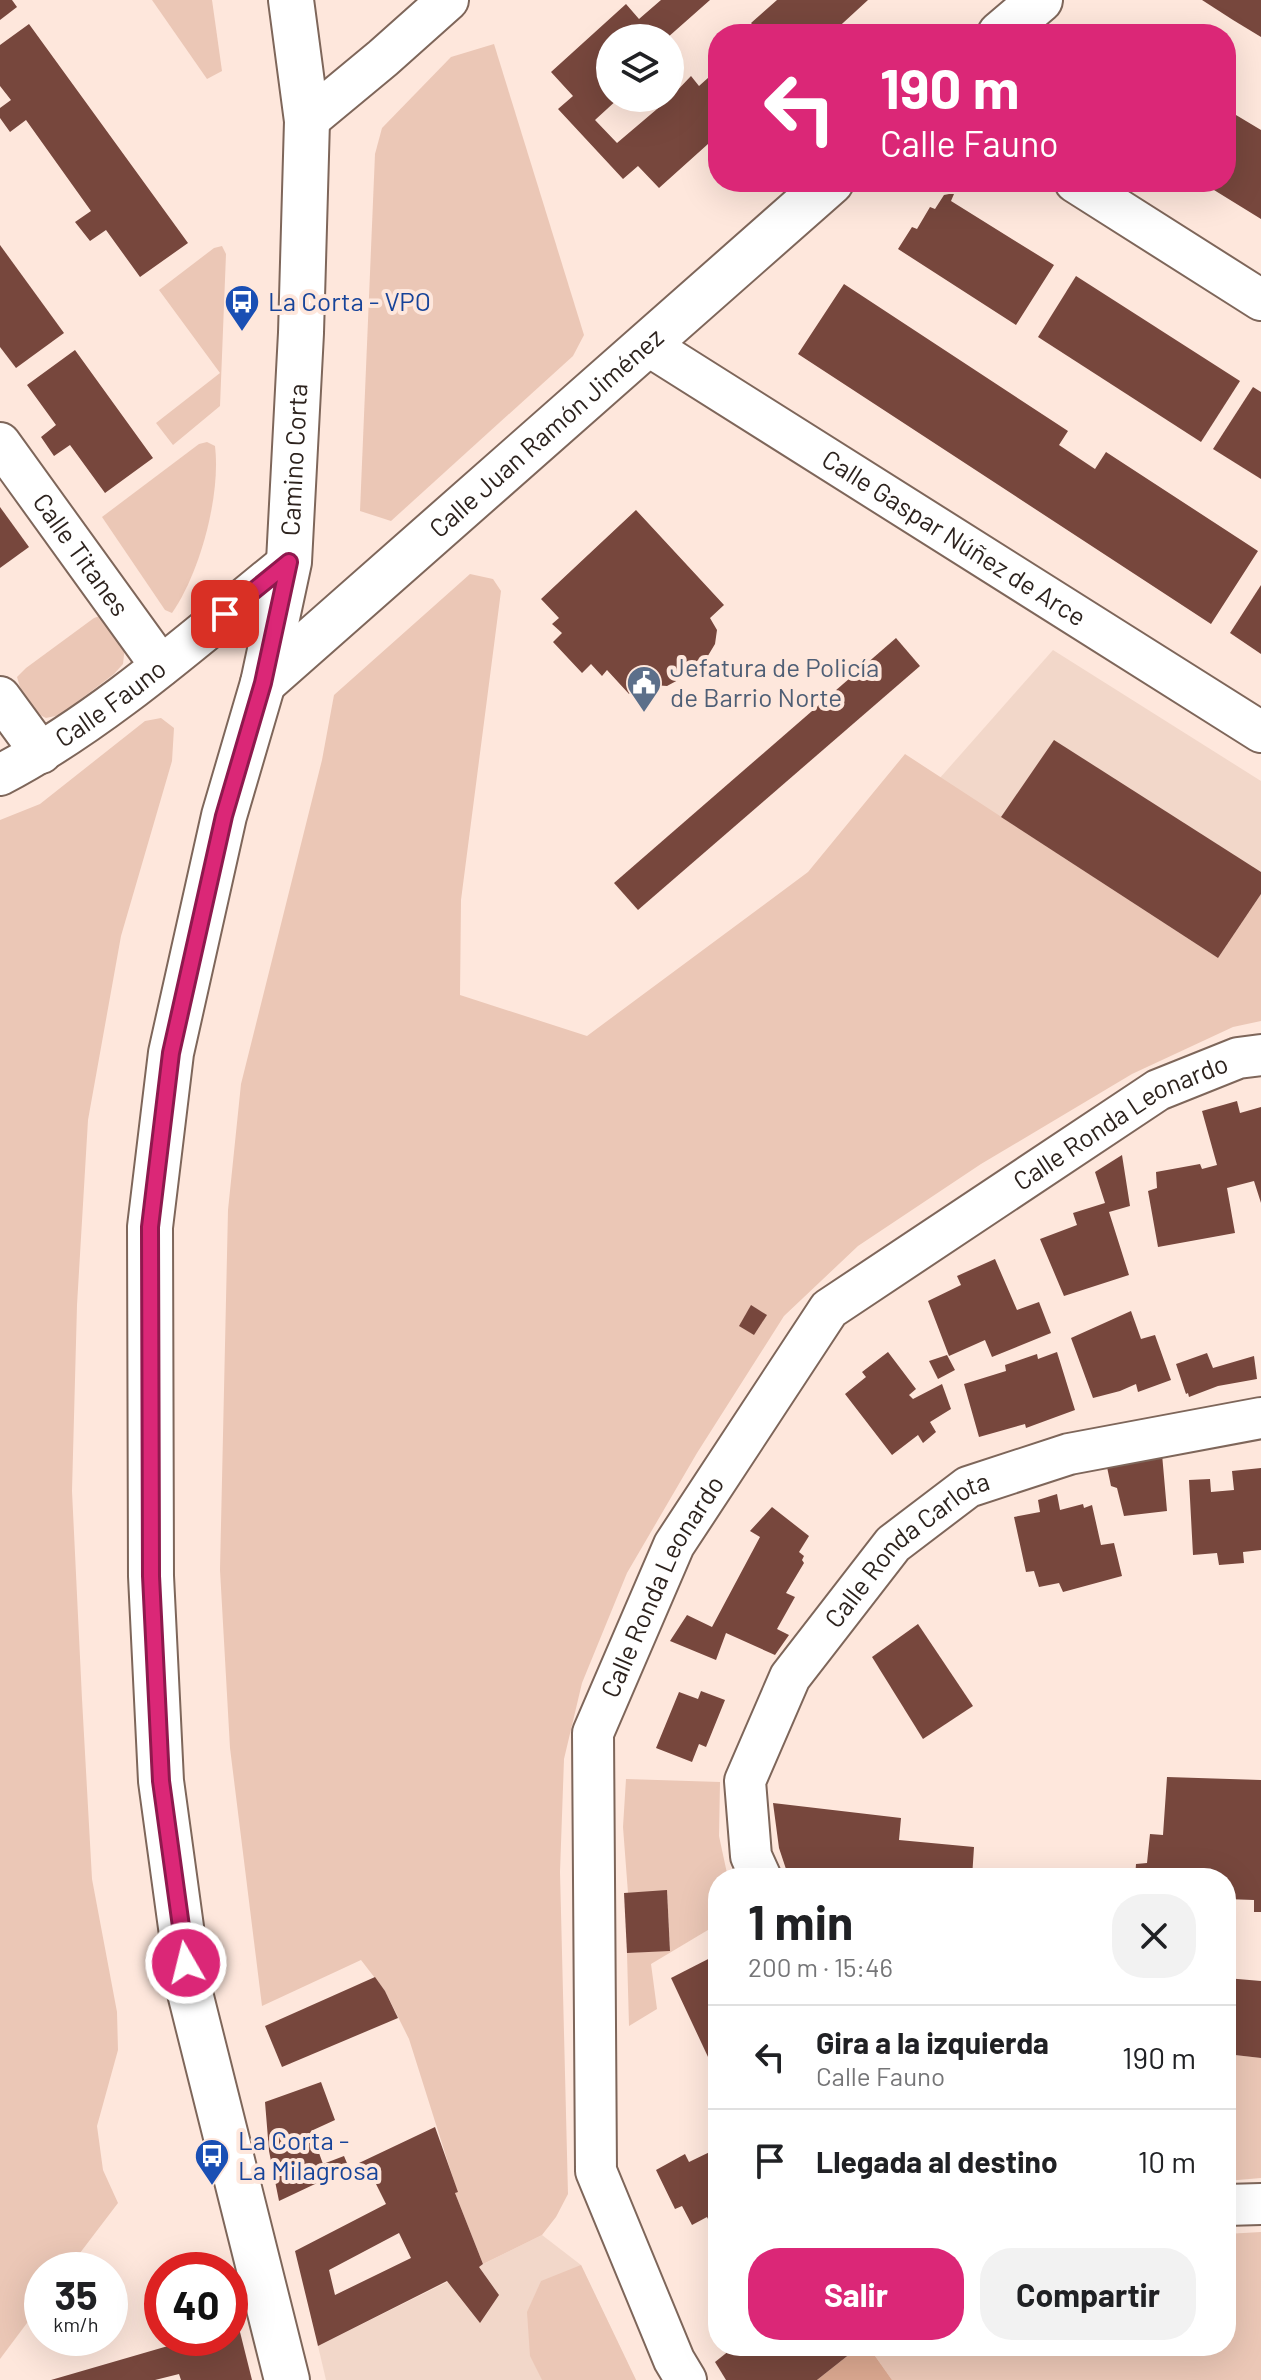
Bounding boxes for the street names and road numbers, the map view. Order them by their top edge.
street label: Calle Juan Ramón Jiménez [422,321,669,543]
street label: Camino Corta [273,383,312,537]
street label: Calle Gaspar Núñez de Arce [817,442,1092,632]
street label: Calle Titanes [27,487,137,621]
street label: Calle Fauno [49,652,171,753]
street label: Calle Ronda Leonardo [1007,1047,1232,1196]
street label: Calle Ronda Carlota [817,1464,993,1633]
street label: Calle Ronda Leonardo [593,1469,729,1702]

